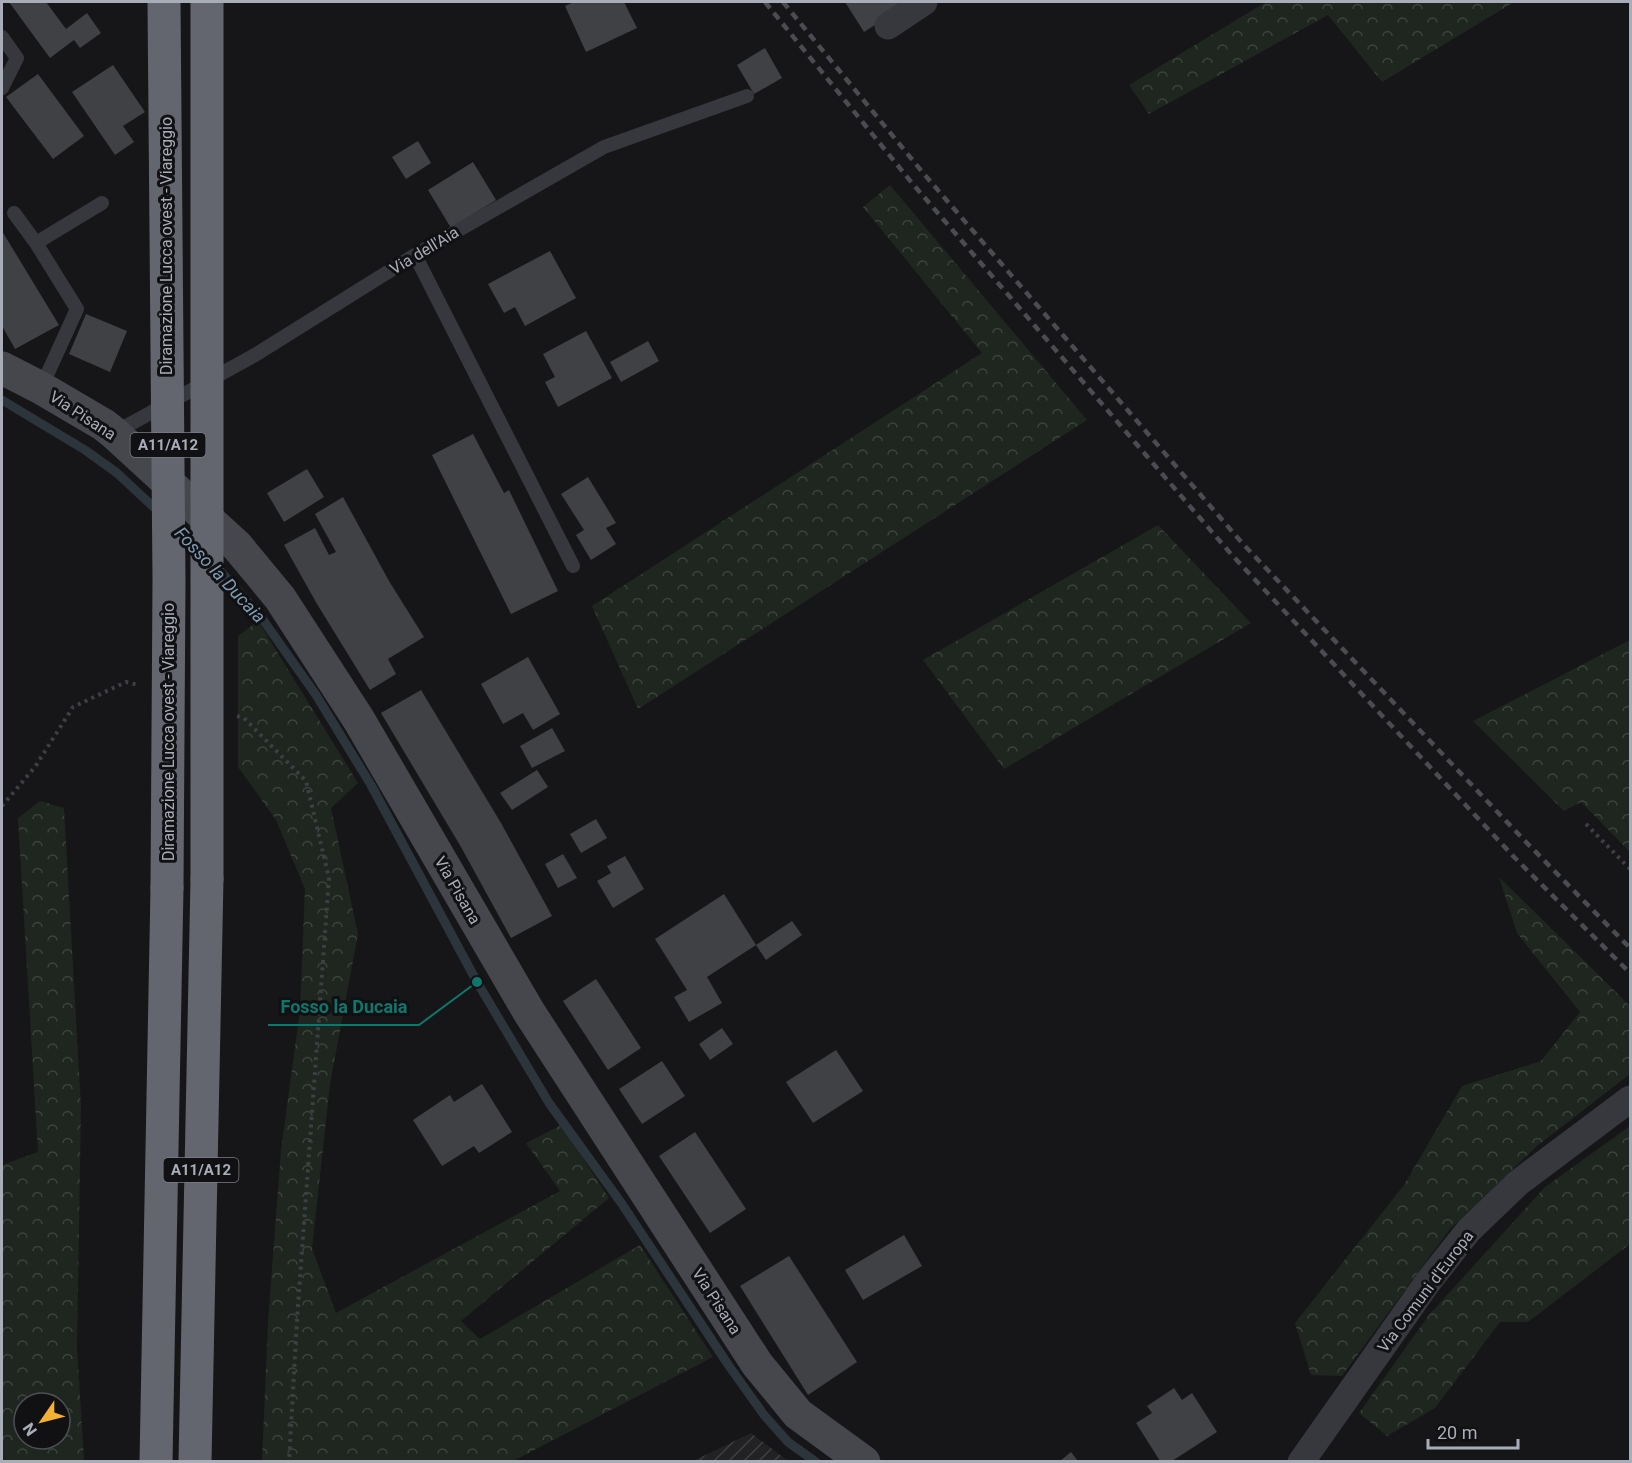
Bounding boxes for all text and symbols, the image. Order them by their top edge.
street label: Diramazione Lucca ovest - Viareggio [157,117,176,375]
street label: Via dell'Aia [386,222,462,278]
street label: Via Pisana [46,387,119,444]
road number: A11/A12 [130,433,206,457]
water label: Fosso la Ducaia [171,522,270,627]
street label: Diramazione Lucca ovest - Viareggio [159,603,178,861]
street label: Via Pisana [431,853,485,928]
callout: Fosso la Ducaia [268,989,419,1025]
text: Fosso la Ducaia [280,996,408,1017]
road number: A11/A12 [164,1158,238,1182]
street label: Via Comuni d'Europa [1373,1227,1477,1356]
street label: Via Pisana [688,1265,745,1338]
north arrow [12,1391,72,1451]
scale bar [1428,1412,1518,1450]
text: N [19,1419,41,1439]
text: 20 m [1437,1422,1477,1443]

